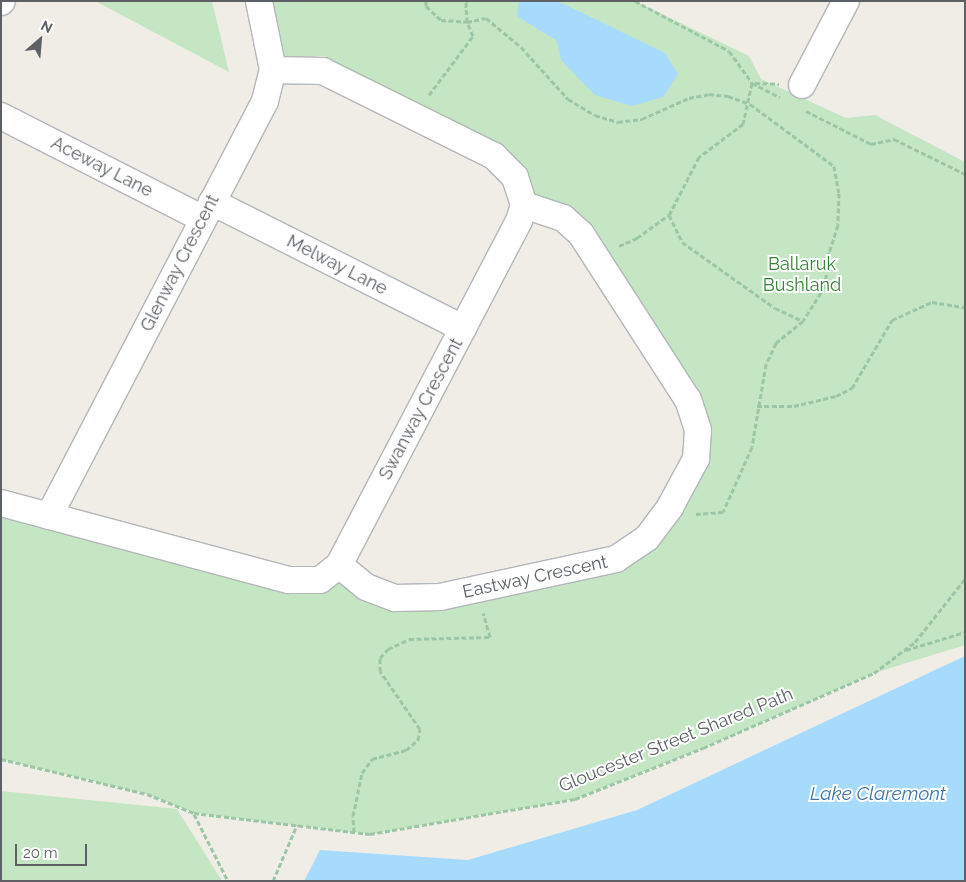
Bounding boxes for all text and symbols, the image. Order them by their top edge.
north arrow [15,15,65,65]
text: N [38,17,55,36]
street label: Aceway Lane [47,132,157,202]
street label: Glenway Crescent [136,191,224,335]
street label: Melway Lane [283,230,391,300]
park label: Ballaruk Bushland [763,254,841,296]
street label: Swanway Crescent [374,334,468,484]
street label: Eastway Crescent [460,551,610,603]
street label: Gloucester Street Shared Path [556,683,796,797]
water label: Lake Claremont [810,783,946,805]
scale bar [18,834,90,866]
text: 20 m [23,844,58,862]

